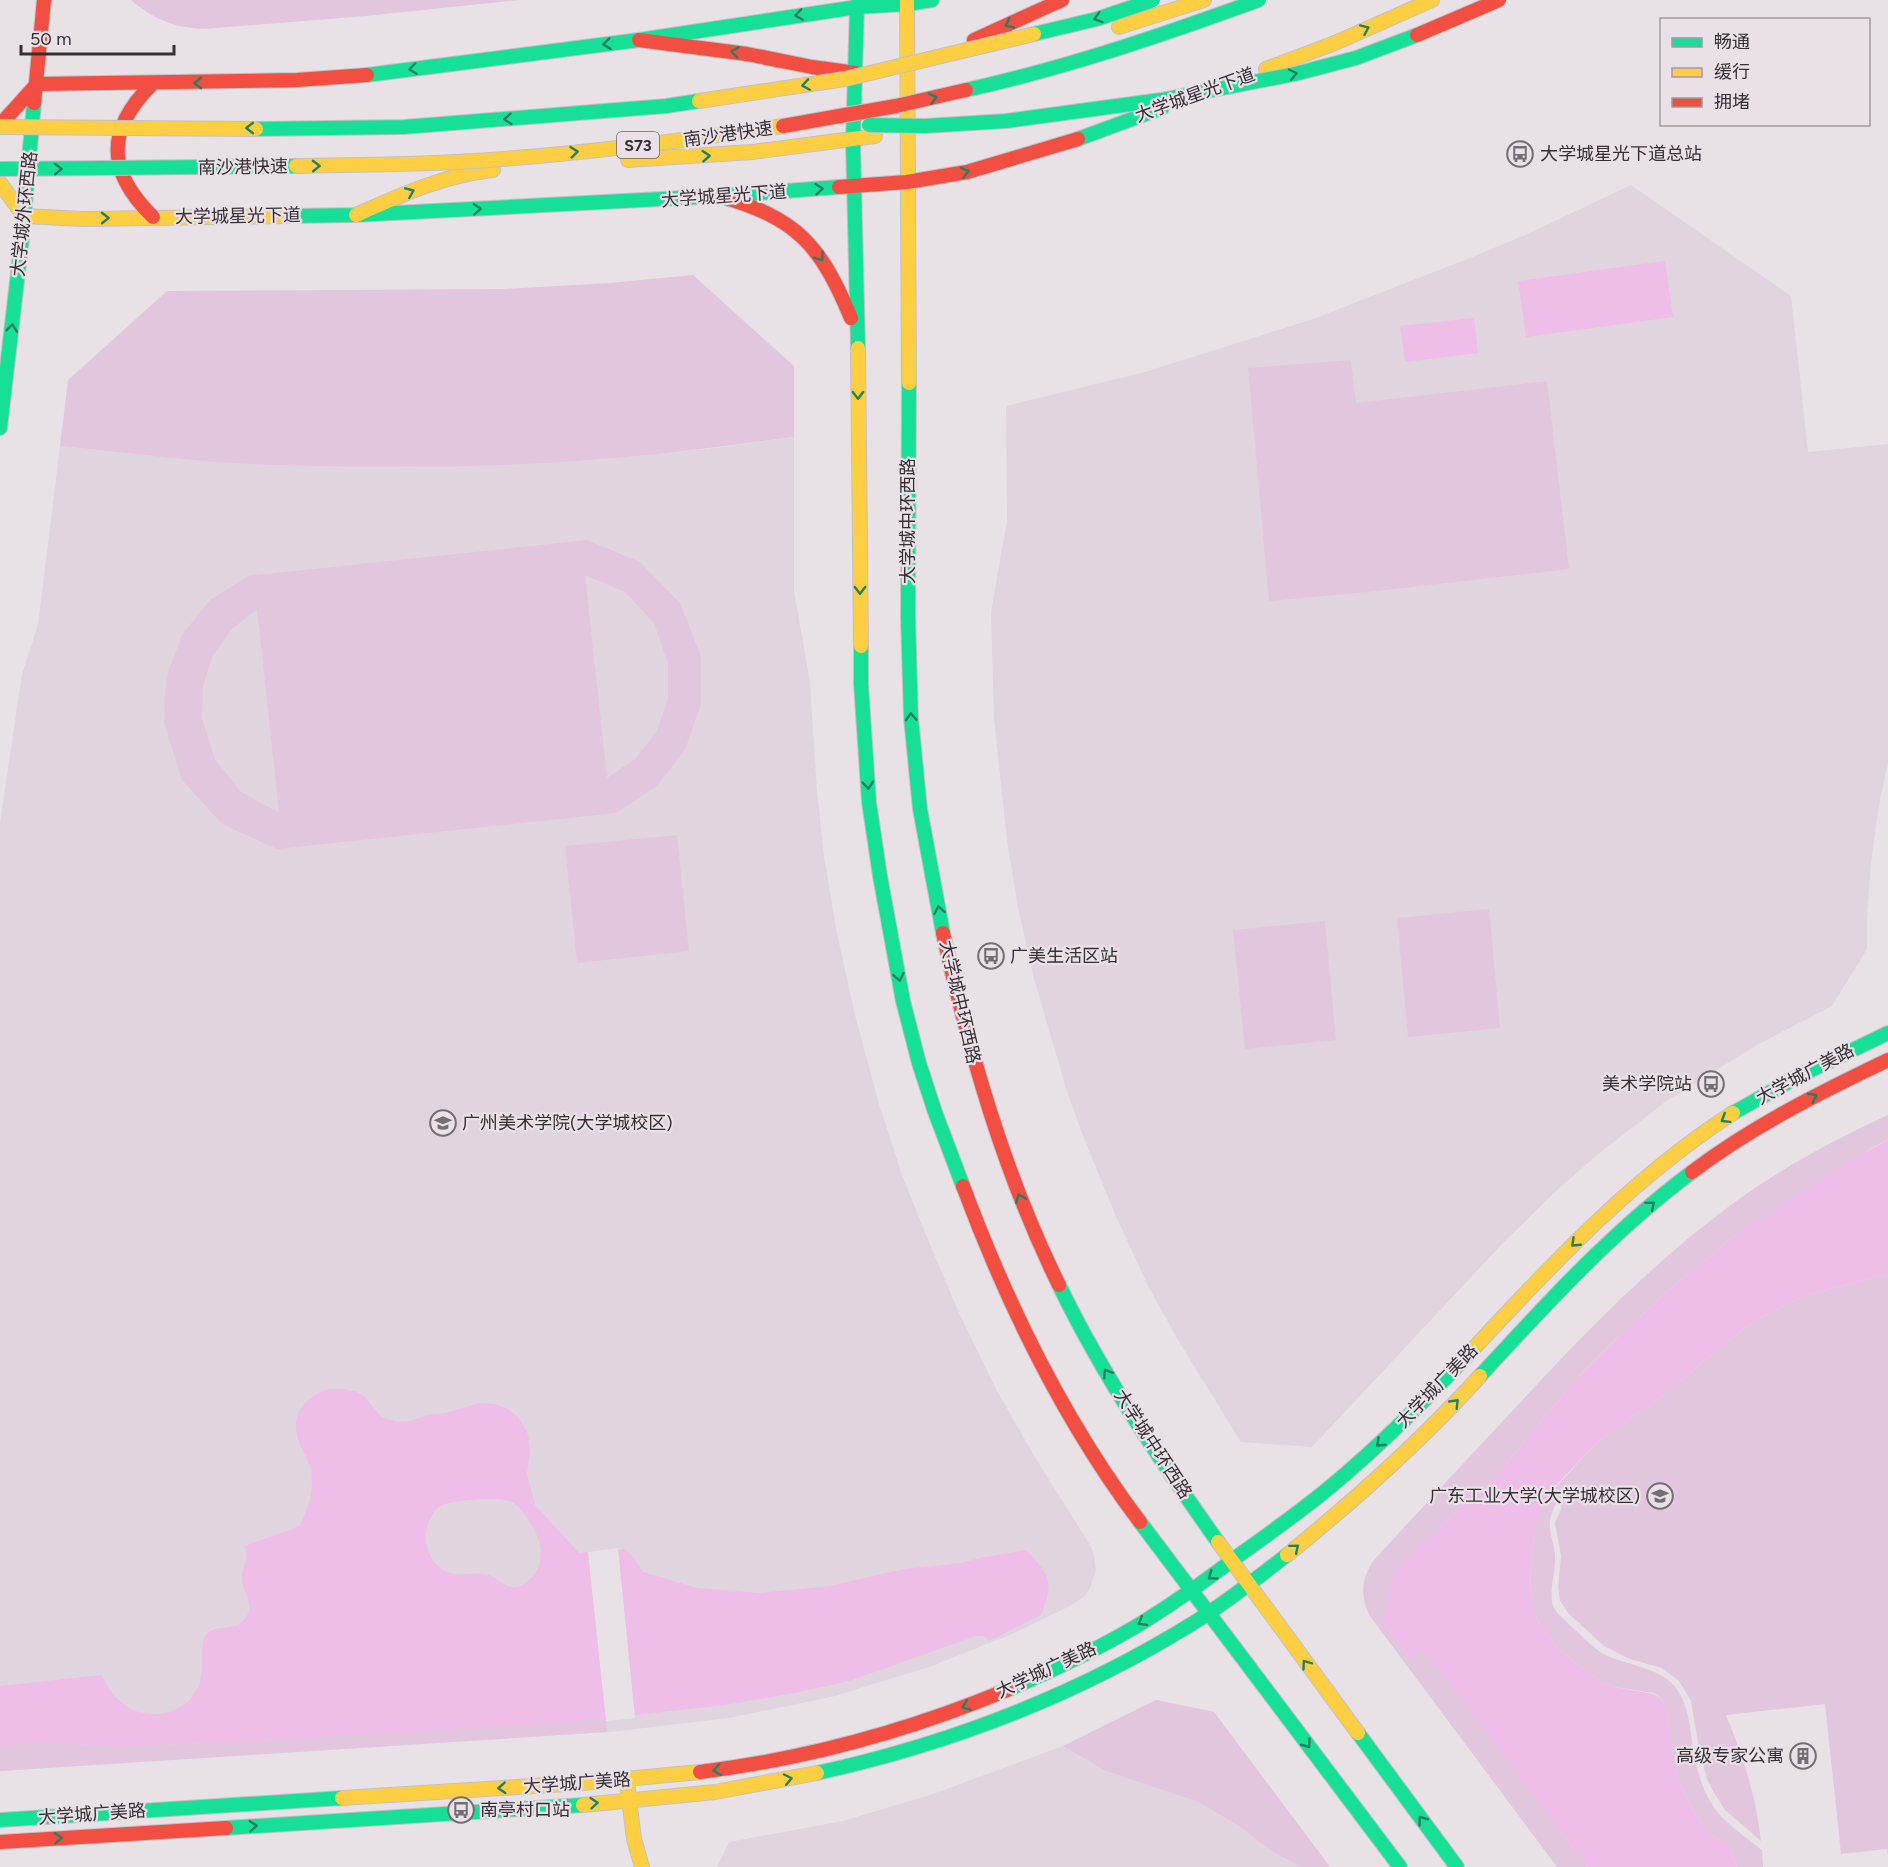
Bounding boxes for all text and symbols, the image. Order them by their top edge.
one-way arrow [795,8,804,20]
one-way arrow [1093,11,1104,23]
one-way arrow [1005,17,1016,29]
scale bar [21,18,174,56]
legend [1660,18,1870,126]
one-way arrow [1358,25,1369,37]
text: 50 m [30,28,72,50]
text: 畅通 [1714,31,1750,53]
one-way arrow [602,37,611,50]
one-way arrow [730,47,739,59]
text: 缓行 [1714,61,1750,83]
one-way arrow [408,62,418,74]
street label: 大学城星光下道 [1132,63,1258,127]
one-way arrow [1288,68,1298,81]
one-way arrow [193,77,202,89]
one-way arrow [801,78,810,90]
text: 拥堵 [1714,91,1750,113]
one-way arrow [927,92,937,105]
one-way arrow [503,113,512,126]
street label: 南沙港快速 [682,117,774,151]
one-way arrow [246,122,255,134]
road number: S73 [617,132,659,158]
bus stop icon: 大学城星光下道总站 [1505,139,1535,169]
place label: 大学城星光下道总站 [1540,143,1702,165]
one-way arrow [569,146,579,159]
street label: 大学城外环西路 [6,150,42,278]
one-way arrow [701,150,711,163]
street label: 南沙港快速 [198,155,288,179]
one-way arrow [312,160,321,172]
one-way arrow [54,163,63,175]
one-way arrow [960,167,970,180]
street label: 大学城星光下道 [660,181,788,211]
one-way arrow [814,183,823,196]
one-way arrow [404,187,415,199]
one-way arrow [473,203,482,216]
street label: 大学城星光下道 [175,204,301,228]
one-way arrow [100,212,109,225]
one-way arrow [813,250,824,261]
one-way arrow [5,323,18,332]
one-way arrow [852,391,864,400]
street label: 大学城中环西路 [897,458,919,584]
one-way arrow [854,586,866,595]
one-way arrow [905,713,918,722]
one-way arrow [861,781,874,790]
one-way arrow [933,905,946,915]
street label: 大学城中环西路 [935,938,985,1066]
bus stop icon: 广美生活区站 [976,941,1006,971]
place label: 广美生活区站 [1010,945,1118,967]
one-way arrow [892,972,905,982]
street label: 大学城广美路 [1752,1039,1858,1109]
bus stop icon: 美术学院站 [1696,1069,1726,1099]
place label: 美术学院站 [1602,1073,1692,1095]
one-way arrow [1806,1093,1817,1104]
school or university icon: 广州美术学院(大学城校区) [428,1108,458,1138]
one-way arrow [1721,1111,1731,1123]
place label: 广州美术学院(大学城校区) [462,1112,673,1134]
one-way arrow [1015,1194,1027,1205]
one-way arrow [1644,1201,1655,1212]
one-way arrow [1571,1235,1582,1246]
street label: 大学城广美路 [1392,1340,1482,1432]
one-way arrow [1104,1368,1115,1379]
street label: 大学城中环西路 [1109,1385,1197,1503]
one-way arrow [1448,1399,1459,1409]
one-way arrow [1376,1436,1387,1447]
school or university icon: 广东工业大学(大学城校区) [1645,1481,1675,1511]
place label: 广东工业大学(大学城校区) [1429,1485,1640,1507]
one-way arrow [1288,1544,1299,1555]
one-way arrow [1207,1569,1218,1580]
one-way arrow [1138,1615,1148,1626]
street label: 大学城广美路 [992,1637,1100,1703]
one-way arrow [1302,1659,1313,1670]
one-way arrow [962,1699,973,1711]
one-way arrow [1299,1737,1310,1748]
building icon: 高级专家公寓 [1788,1741,1818,1771]
place label: 高级专家公寓 [1676,1745,1784,1767]
one-way arrow [712,1763,721,1775]
street label: 大学城广美路 [522,1768,632,1798]
one-way arrow [782,1773,792,1786]
one-way arrow [497,1781,506,1794]
bus stop icon: 南亭村口站 [446,1795,476,1825]
one-way arrow [590,1797,599,1810]
street label: 大学城广美路 [37,1799,147,1829]
place label: 南亭村口站 [480,1799,570,1821]
one-way arrow [1419,1816,1430,1827]
one-way arrow [248,1820,257,1833]
one-way arrow [54,1832,63,1845]

